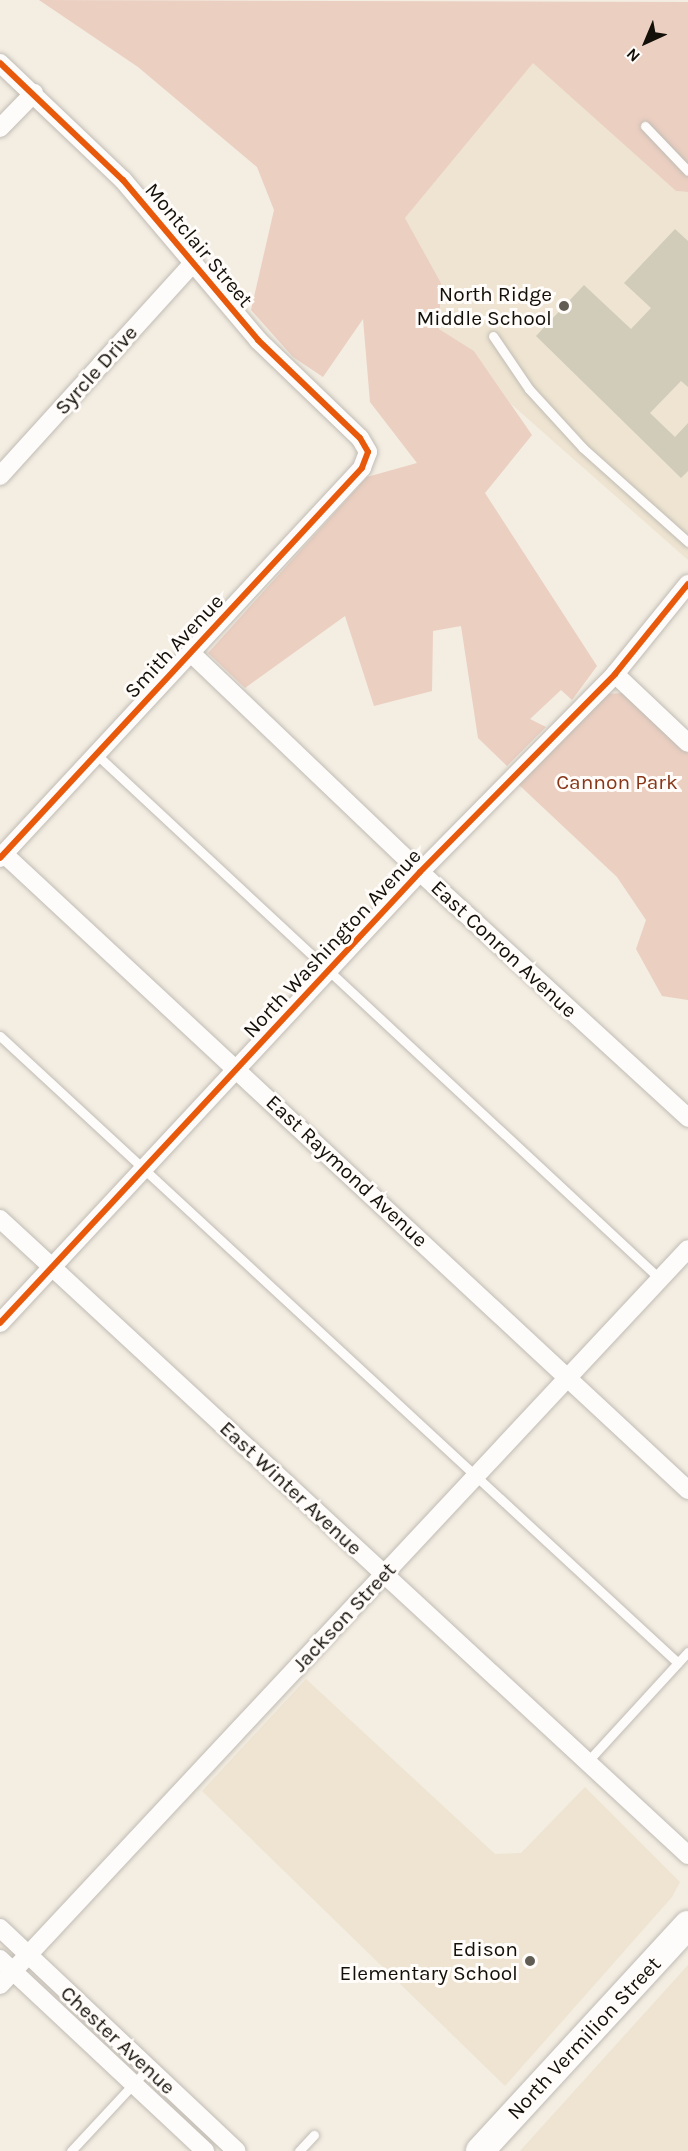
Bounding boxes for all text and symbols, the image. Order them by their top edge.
north arrow [616,12,676,72]
text: N [622,44,644,66]
street label: Montclair Street [140,178,258,312]
place label: North Ridge Middle School [416,281,552,331]
marker: North Ridge Middle School [557,299,571,313]
street label: Syrcle Drive [49,320,143,420]
street label: Smith Avenue [119,589,229,703]
park label: Cannon Park [556,769,678,795]
street label: North Washington Avenue [238,843,426,1043]
street label: East Conron Avenue [426,875,582,1023]
street label: East Raymond Avenue [261,1090,433,1252]
street label: East Winter Avenue [215,1416,367,1560]
street label: Jackson Street [287,1557,401,1677]
place label: Edison Elementary School [340,1936,518,1986]
street label: North Vermilion Street [502,1951,666,2125]
marker: Edison Elementary School [523,1954,537,1968]
street label: Chester Avenue [55,1980,181,2100]

